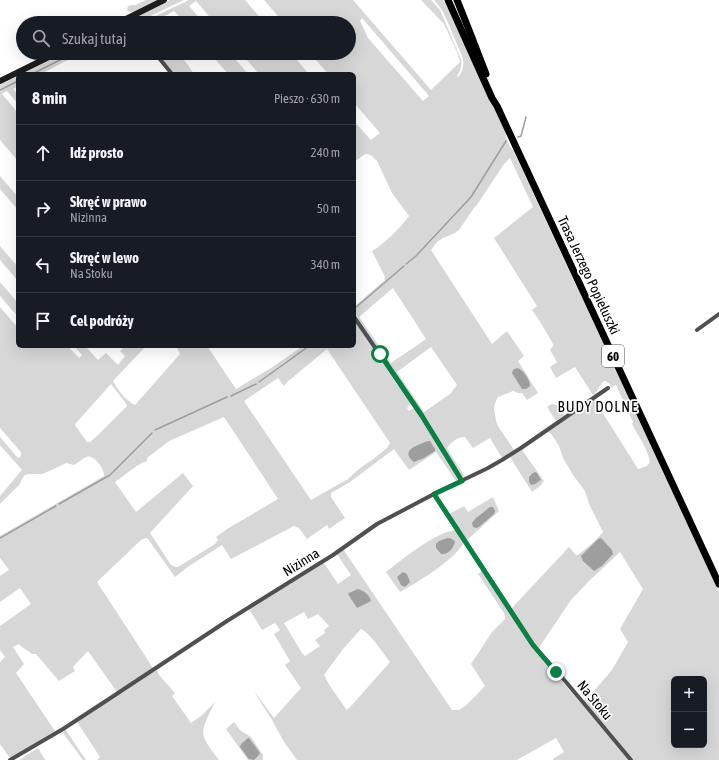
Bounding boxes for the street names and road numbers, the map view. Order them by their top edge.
street label: Trasa Jerzego Popiełuszki [555,213,623,337]
road number: 60 [602,345,624,367]
street label: Nizinna [280,545,322,579]
street label: Na Stoku [574,677,616,723]

